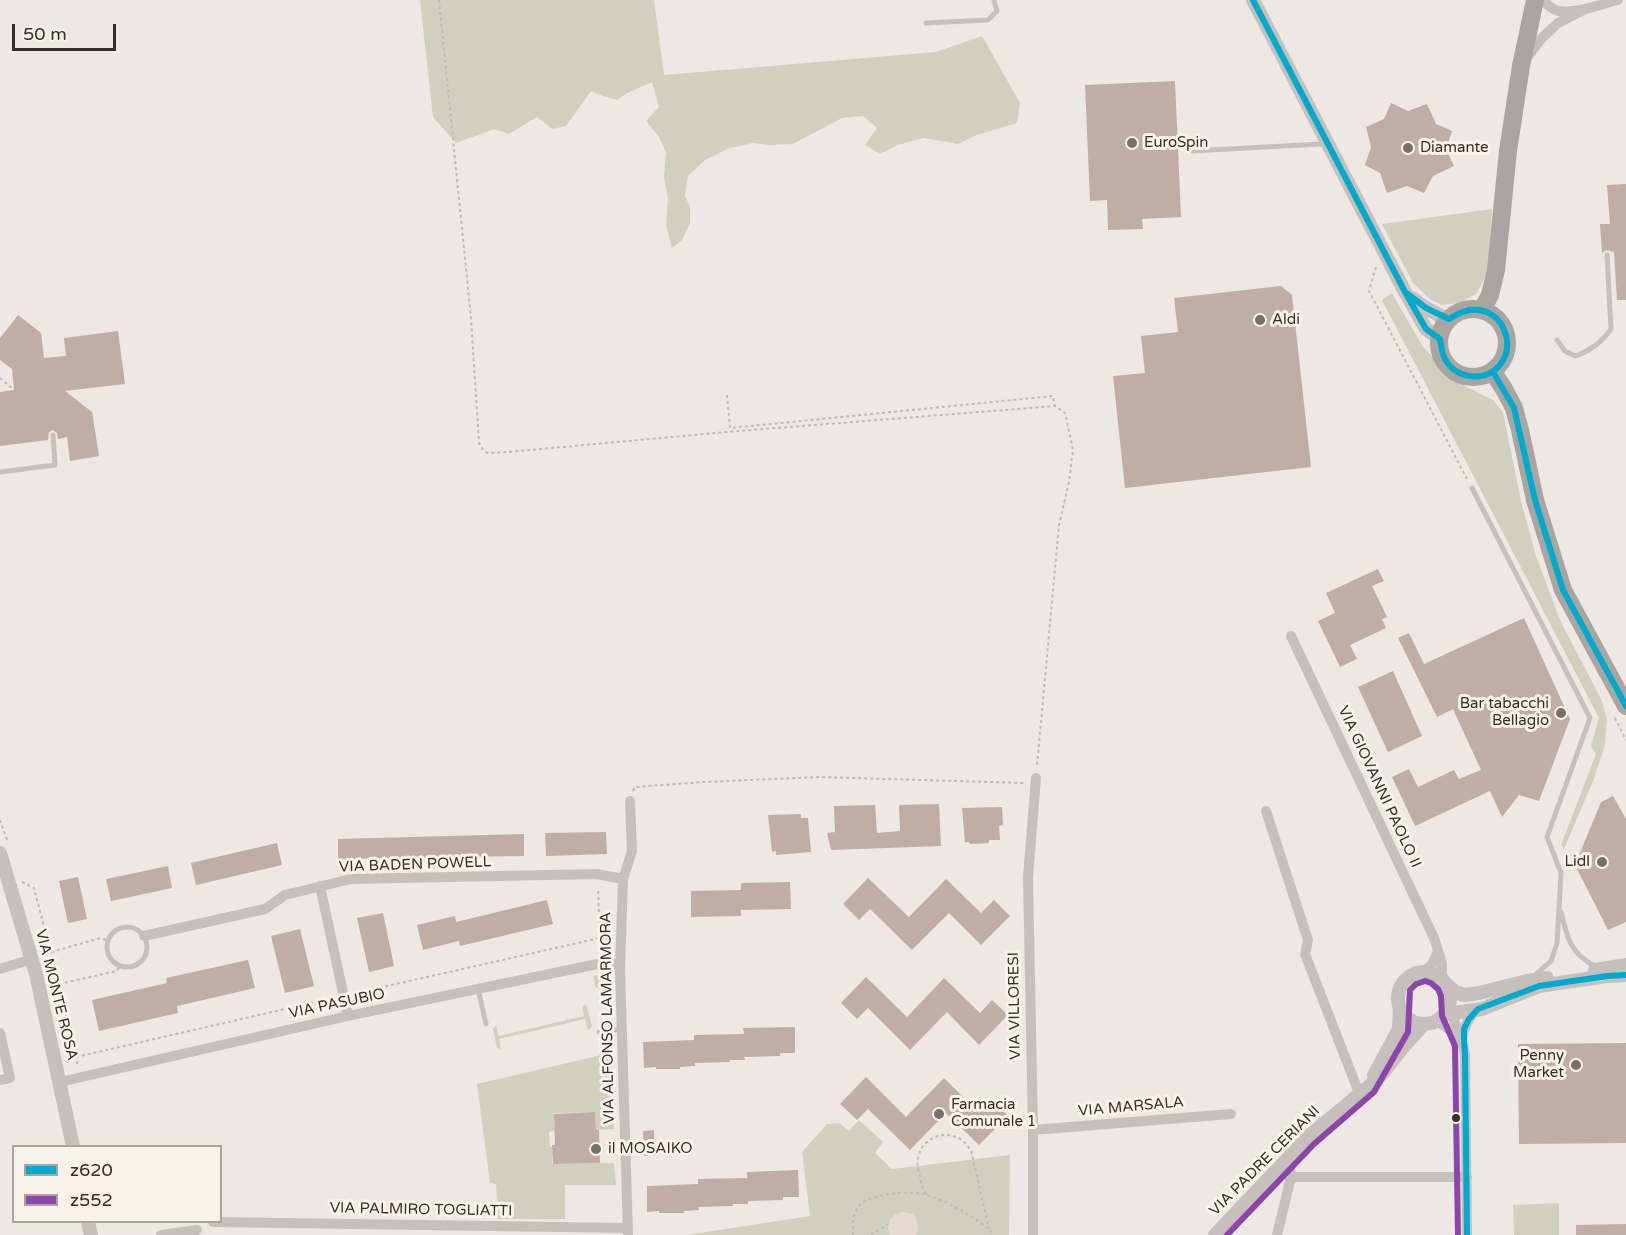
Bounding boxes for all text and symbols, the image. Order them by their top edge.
scale bar [15,12,118,50]
text: 50 m [23,23,67,45]
place label: EuroSpin [1144,134,1208,152]
marker: EuroSpin [1125,136,1139,150]
place label: Diamante [1420,139,1489,157]
marker: Diamante [1401,141,1415,155]
place label: Aldi [1272,311,1300,329]
marker: Aldi [1253,313,1267,327]
place label: Bar tabacchi Bellagio [1460,695,1549,730]
street label: VIA GIOVANNI PAOLO II [1334,703,1424,871]
marker: Bar tabacchi Bellagio [1554,706,1568,720]
street label: VIA BADEN POWELL [339,853,491,877]
place label: Lidl [1564,853,1590,871]
marker: Lidl [1595,855,1609,869]
street label: VIA ALFONSO LAMARMORA [597,912,619,1124]
street label: VIA MONTE ROSA [31,928,81,1062]
street label: VIA VILLORESI [1005,952,1025,1060]
street label: VIA PASUBIO [287,985,387,1023]
place label: Penny Market [1513,1047,1564,1082]
marker: Penny Market [1569,1058,1583,1072]
street label: VIA MARSALA [1077,1093,1185,1121]
place label: Farmacia Comunale 1 [951,1096,1036,1131]
street label: VIA PADRE CERIANI [1206,1102,1324,1220]
marker: Farmacia Comunale 1 [932,1107,946,1121]
unlabelled marker [1450,1112,1462,1124]
place label: il MOSAIKO [608,1140,693,1158]
marker: il MOSAIKO [589,1142,603,1156]
legend [12,1145,222,1223]
text: z620 [70,1159,113,1181]
text: z552 [70,1189,113,1211]
street label: VIA PALMIRO TOGLIATTI [330,1199,512,1221]

